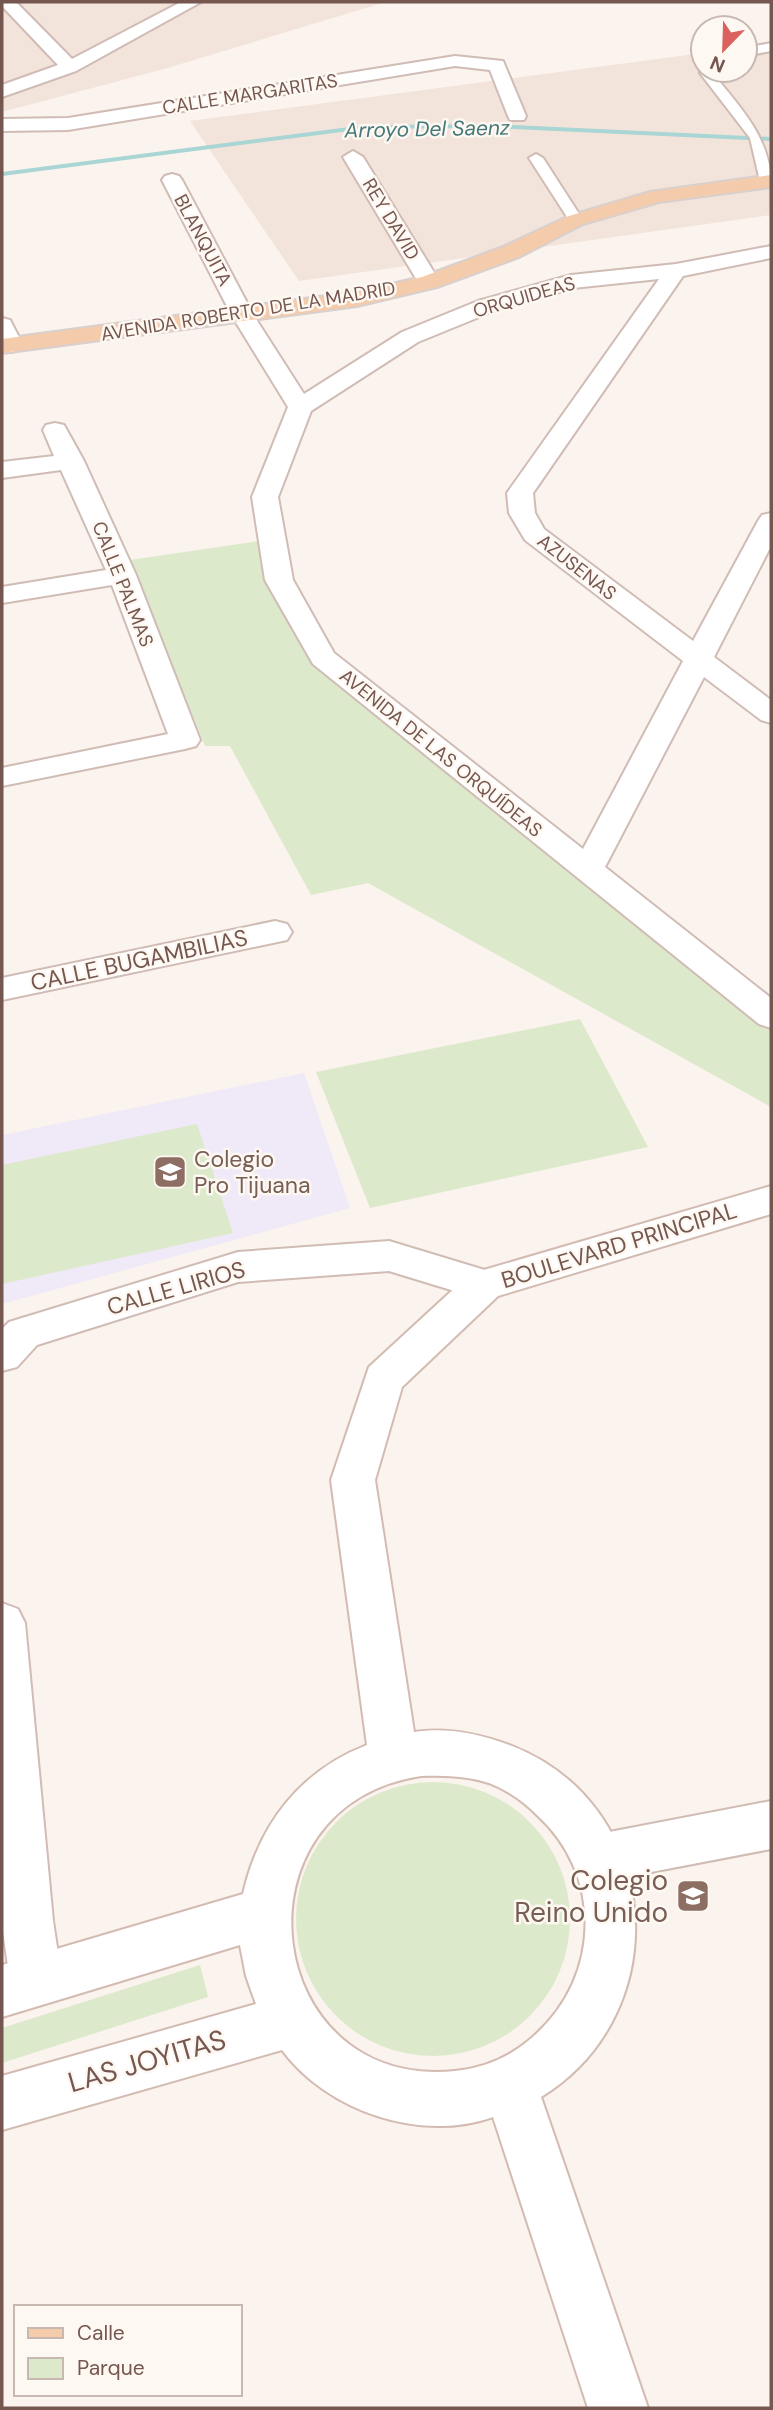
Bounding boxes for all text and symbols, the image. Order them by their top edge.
north arrow [689,14,759,84]
text: N [706,50,729,78]
street label: CALLE MARGARITAS [161,68,339,120]
water label: Arroyo Del Saenz [343,114,510,144]
street label: REY DAVID [357,173,425,265]
street label: BLANQUITA [168,190,238,291]
street label: ORQUIDEAS [470,271,578,323]
street label: AVENIDA ROBERTO DE LA MADRID [99,275,397,347]
street label: CALLE PALMAS [86,518,160,650]
street label: AZUSENAS [532,528,622,606]
street label: AVENIDA DE LAS ORQUÍDEAS [334,663,548,843]
street label: CALLE BUGAMBILIAS [28,922,250,998]
place label: Colegio Pro Tijuana [194,1144,311,1200]
school or university icon: Colegio Pro Tijuana [151,1153,189,1191]
street label: BOULEVARD PRINCIPAL [498,1195,740,1295]
street label: CALLE LIRIOS [103,1254,249,1322]
place label: Colegio Reino Unido [514,1862,668,1931]
school or university icon: Colegio Reino Unido [674,1877,712,1915]
street label: LAS JOYITAS [64,2021,230,2101]
legend [14,2305,242,2396]
text: Calle [77,2319,125,2347]
text: Parque [77,2354,145,2382]

